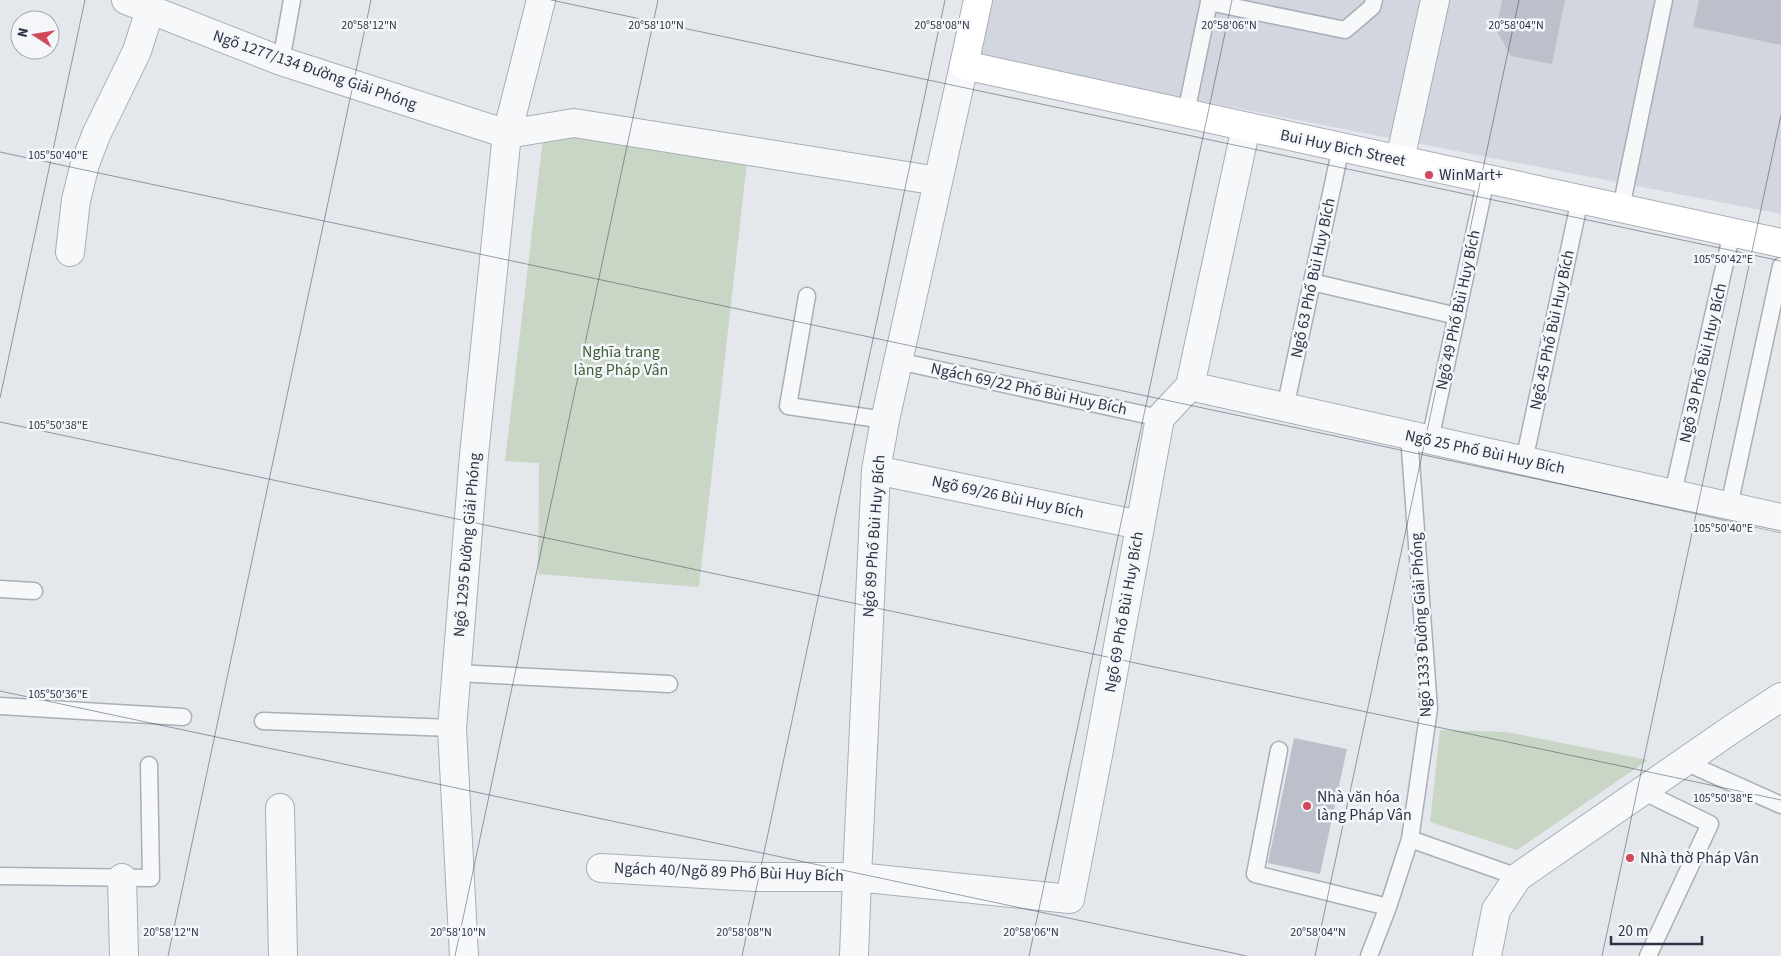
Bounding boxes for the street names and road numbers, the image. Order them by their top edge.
street label: Ngõ 1277/134 Đường Giải Phóng [210,25,420,115]
street label: Bui Huy Bich Street [1278,124,1408,172]
street label: Ngõ 63 Phố Bùi Huy Bích [1285,196,1341,360]
street label: Ngõ 49 Phố Bùi Huy Bích [1430,228,1486,392]
street label: Ngõ 45 Phố Bùi Huy Bích [1524,248,1580,412]
street label: Ngõ 39 Phố Bùi Huy Bích [1674,281,1732,445]
street label: Ngách 69/22 Phố Bùi Huy Bích [929,357,1129,421]
street label: Ngõ 25 Phố Bùi Huy Bích [1403,424,1567,480]
street label: Ngõ 1295 Đường Giải Phóng [448,452,486,638]
street label: Ngõ 89 Phố Bùi Huy Bích [857,454,891,618]
street label: Ngõ 69/26 Bùi Huy Bích [930,470,1086,524]
street label: Ngõ 69 Phố Bùi Huy Bích [1099,530,1149,694]
street label: Ngõ 1333 Đường Giải Phóng [1405,532,1437,718]
street label: Ngách 40/Ngõ 89 Phố Bùi Huy Bích [614,857,844,887]

